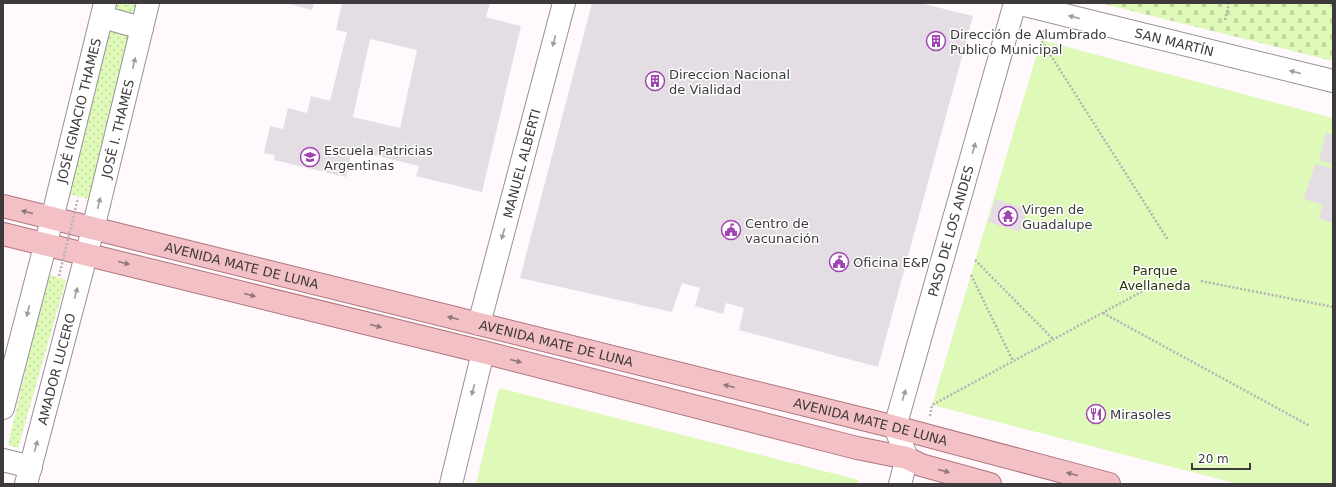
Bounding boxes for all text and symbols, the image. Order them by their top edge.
one-way arrow [1068,14,1080,20]
street label: SAN MARTÍN [1133,25,1215,59]
place label: Dirección de Alumbrado Publico Municipal [950,27,1107,57]
building icon: Dirección de Alumbrado Publico Municipal [925,30,947,52]
one-way arrow [551,35,557,47]
street label: JOSÉ IGNACIO THAMES [54,37,104,186]
one-way arrow [131,57,137,69]
place label: Direccion Nacional de Vialidad [669,67,790,97]
one-way arrow [1289,68,1301,74]
building icon: Direccion Nacional de Vialidad [644,70,666,92]
street label: JOSÉ I. THAMES [98,78,137,181]
street label: MANUEL ALBERTI [500,108,544,220]
one-way arrow [971,142,977,154]
place label: Escuela Patricias Argentinas [324,143,433,173]
school or university icon: Escuela Patricias Argentinas [299,146,321,168]
street label: PASO DE LOS ANDES [925,164,977,298]
one-way arrow [97,196,103,209]
place label: Virgen de Guadalupe [1022,202,1093,232]
temple icon: Virgen de Guadalupe [997,205,1019,227]
one-way arrow [21,209,34,215]
place label: Centro de vacunación [745,216,819,246]
public building icon: Centro de vacunación [720,219,742,241]
one-way arrow [500,228,506,240]
street label: AVENIDA MATE DE LUNA [163,239,320,292]
public building icon: Oficina E&P [828,251,850,273]
place label: Oficina E&P [853,255,929,270]
one-way arrow [118,261,130,267]
park label: Parque Avellaneda [1119,263,1191,293]
one-way arrow [73,287,79,299]
one-way arrow [244,292,256,298]
one-way arrow [25,305,31,317]
street label: AMADOR LUCERO [35,311,79,427]
one-way arrow [447,314,459,320]
street label: AVENIDA MATE DE LUNA [478,317,635,370]
one-way arrow [370,323,382,329]
one-way arrow [510,358,522,364]
one-way arrow [722,382,735,388]
one-way arrow [470,384,476,396]
one-way arrow [902,388,908,401]
street label: AVENIDA MATE DE LUNA [792,395,949,449]
restaurant icon: Mirasoles [1085,403,1107,425]
place label: Mirasoles [1110,407,1171,422]
one-way arrow [33,440,39,452]
scale bar [1192,445,1250,471]
text: 20 m [1198,452,1229,466]
one-way arrow [938,468,950,474]
one-way arrow [1065,471,1077,477]

